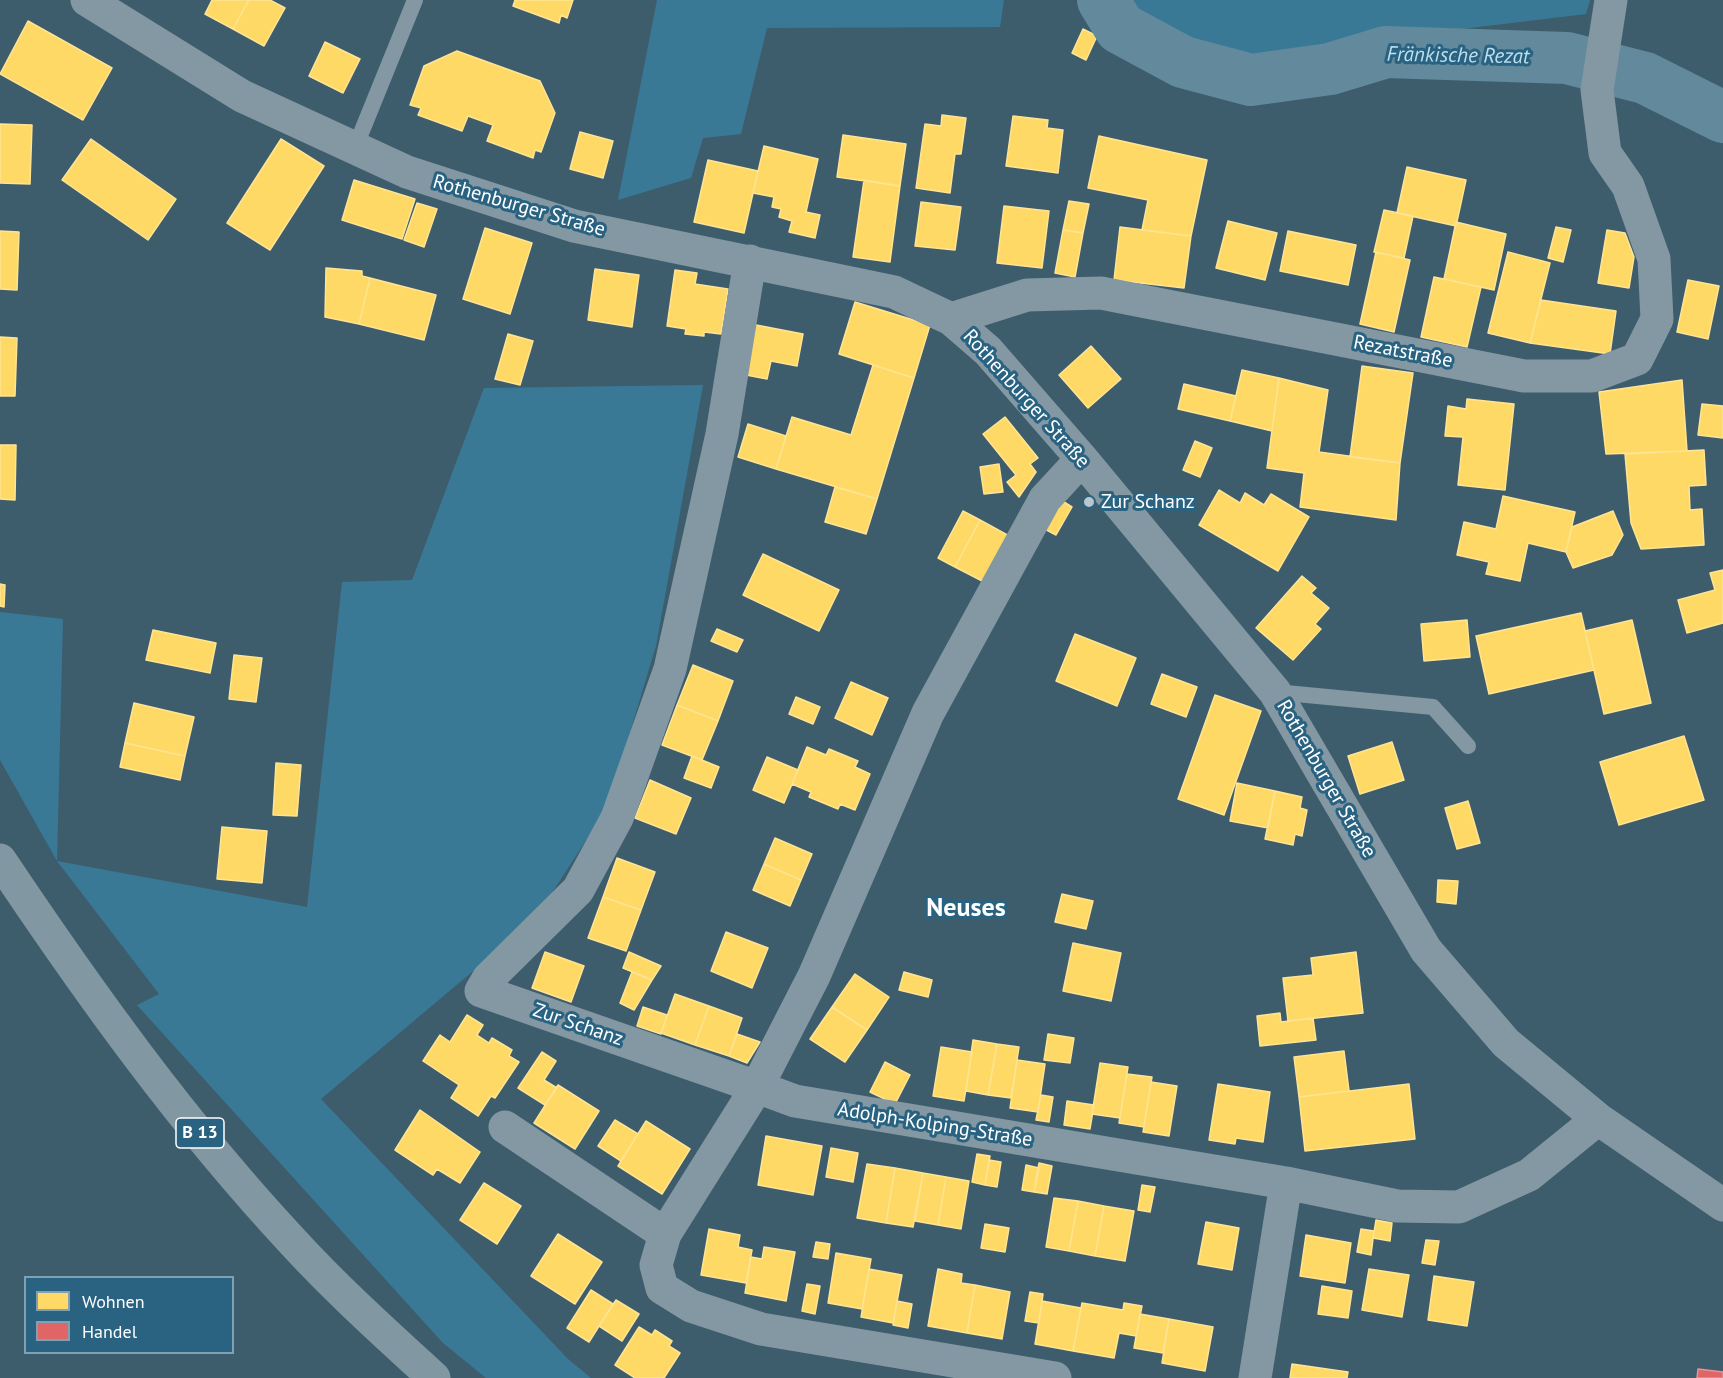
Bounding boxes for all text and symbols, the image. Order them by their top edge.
water label: Fränkische Rezat [1386,42,1530,70]
street label: Rothenburger Straße [430,170,608,242]
street label: Rothenburger Straße [958,325,1094,473]
street label: Rezatstraße [1351,331,1455,373]
place label: Zur Schanz [1101,490,1195,514]
marker: Zur Schanz [1082,495,1096,509]
street label: Rothenburger Straße [1271,696,1381,862]
district label: Neuses [926,893,1006,925]
street label: Zur Schanz [530,998,626,1052]
street label: Adolph-Kolping-Straße [836,1098,1034,1152]
road number: B 13 [176,1118,224,1148]
legend [24,1276,234,1354]
text: Wohnen [82,1290,144,1313]
text: Handel [82,1320,137,1343]

